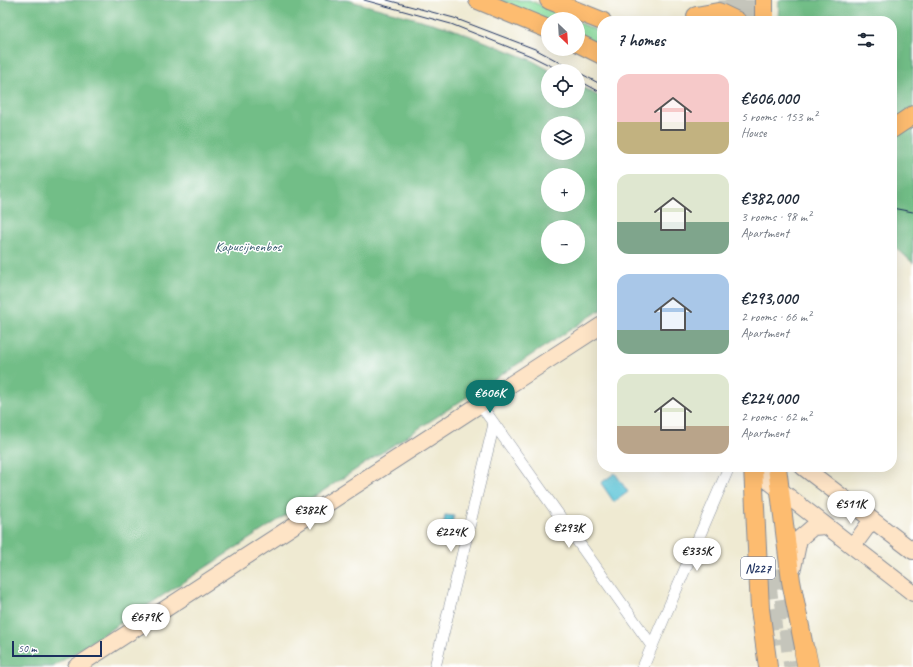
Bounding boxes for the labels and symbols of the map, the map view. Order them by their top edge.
north arrow [541,12,585,56]
park label: Kapucijnenbos [215,238,282,255]
pin: €606K [462,380,518,414]
pin: €511K [823,491,879,525]
pin: €382K [282,497,338,531]
pin: €293K [541,515,597,549]
pin: €224K [423,519,479,553]
pin: €335K [669,538,725,572]
road number: N227 [741,557,775,579]
pin: €679K [118,604,174,638]
scale bar [12,639,102,658]

